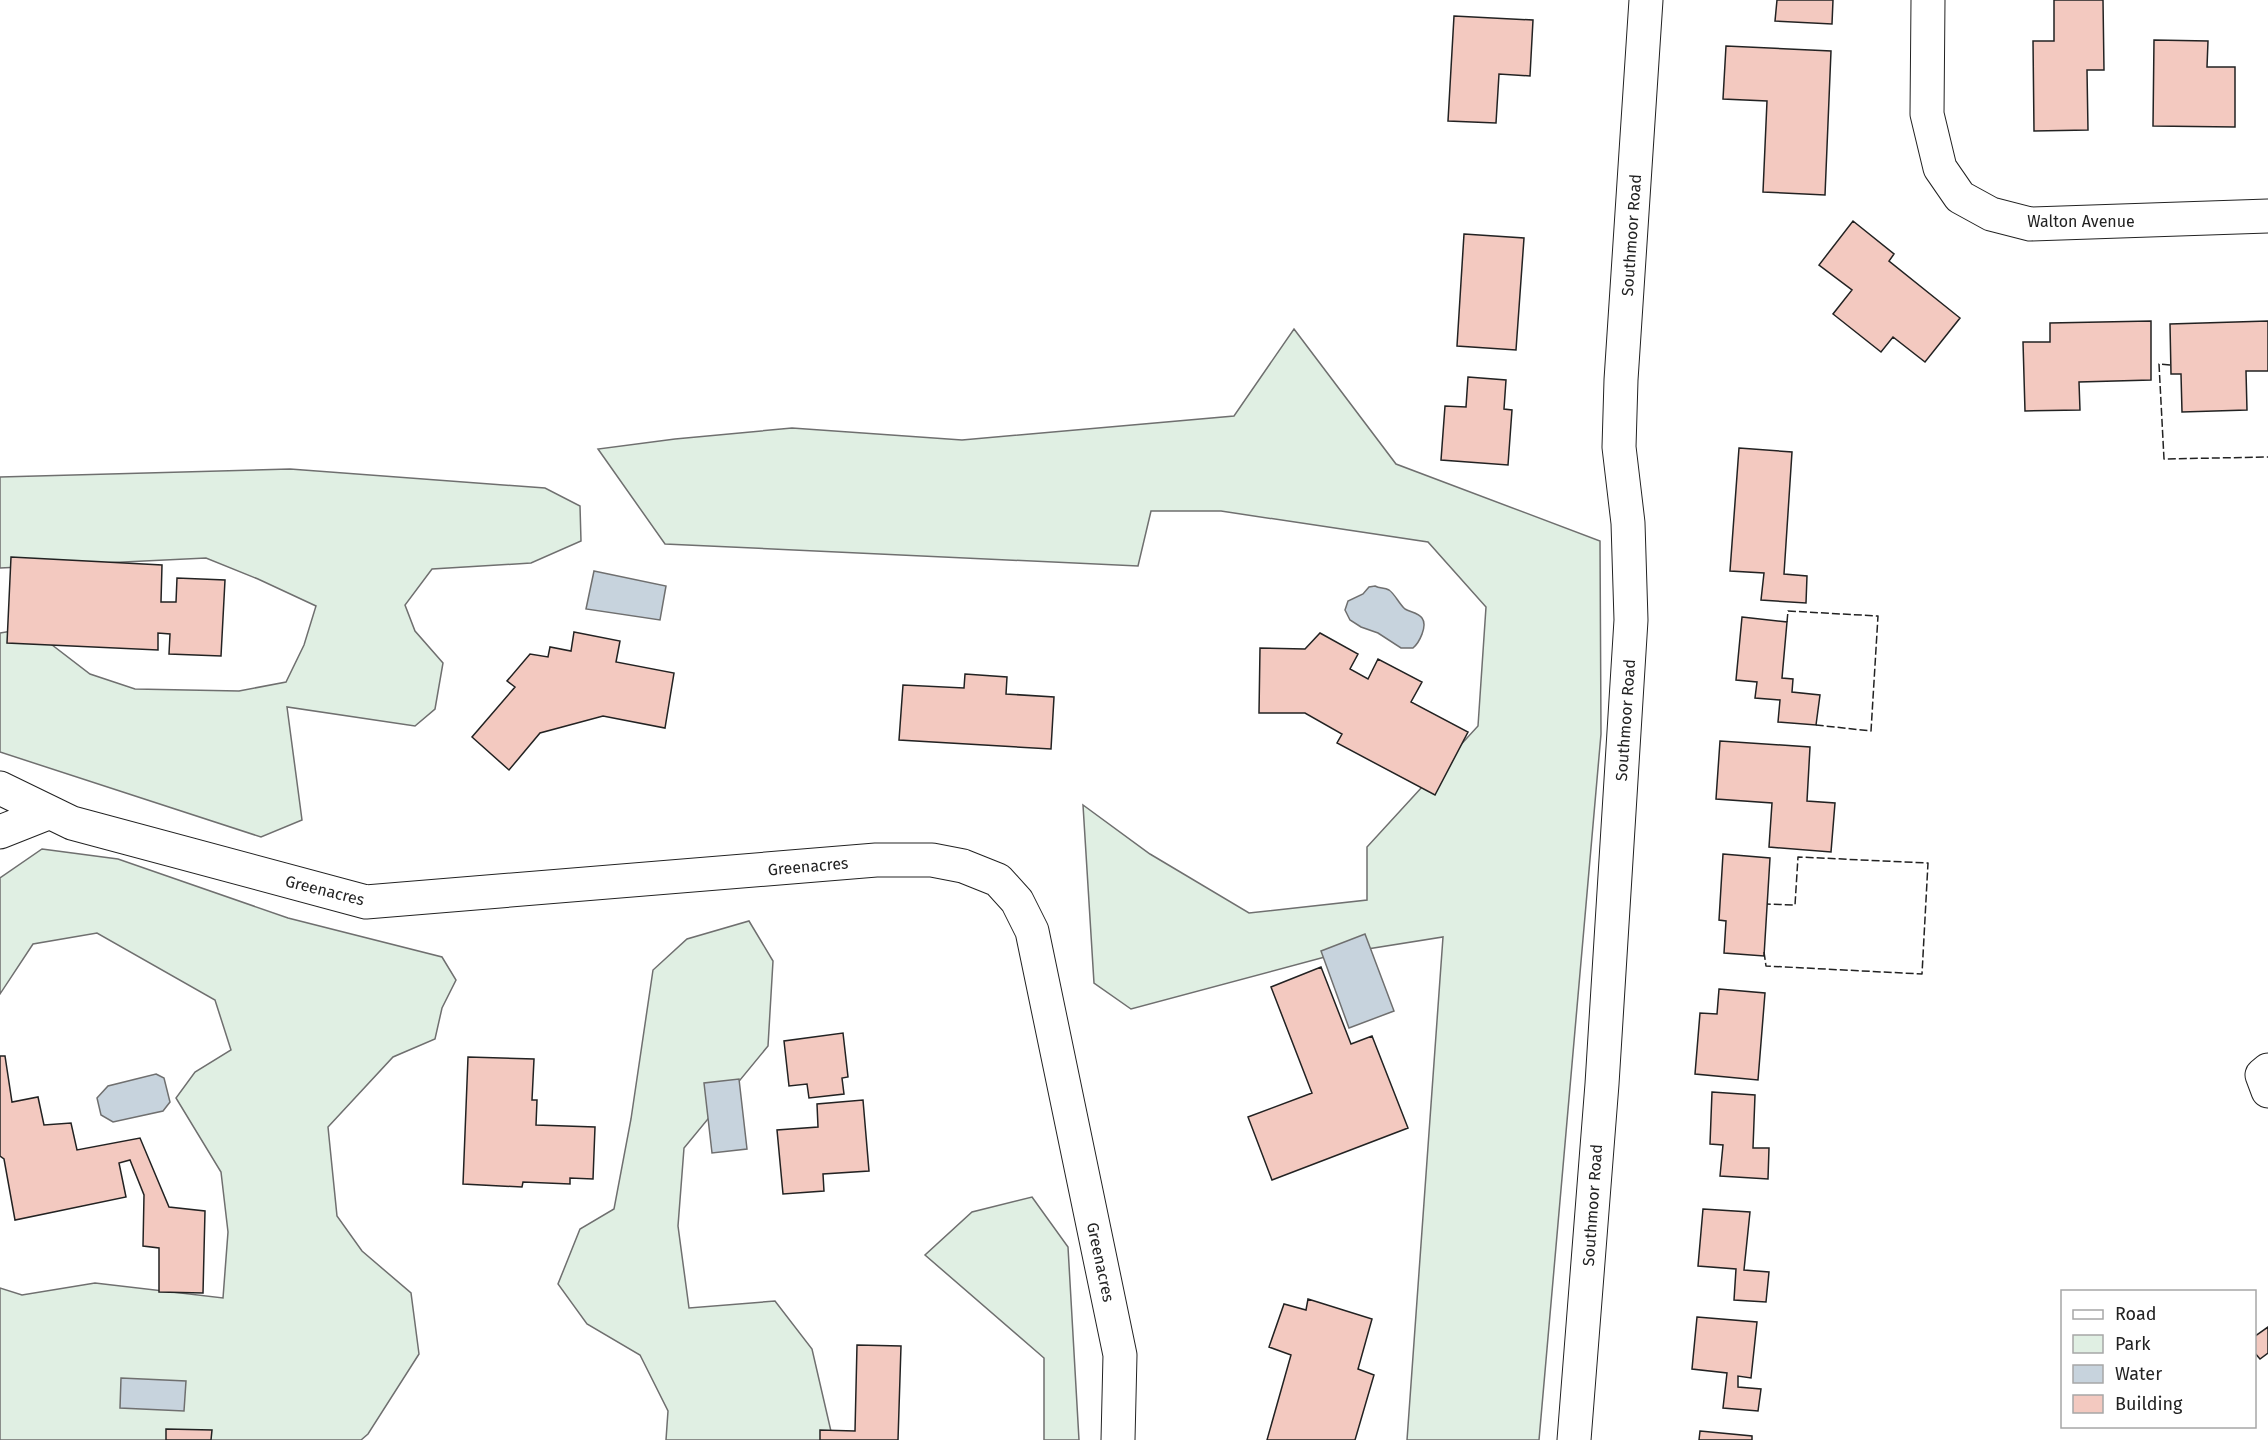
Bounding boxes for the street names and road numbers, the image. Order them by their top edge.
street label: Southmoor Road [1618,173,1645,297]
street label: Walton Avenue [2027,212,2135,231]
street label: Southmoor Road [1612,658,1639,782]
street label: Greenacres [767,854,849,879]
street label: Greenacres [283,871,366,909]
street label: Southmoor Road [1579,1143,1606,1267]
street label: Greenacres [1083,1221,1118,1304]

